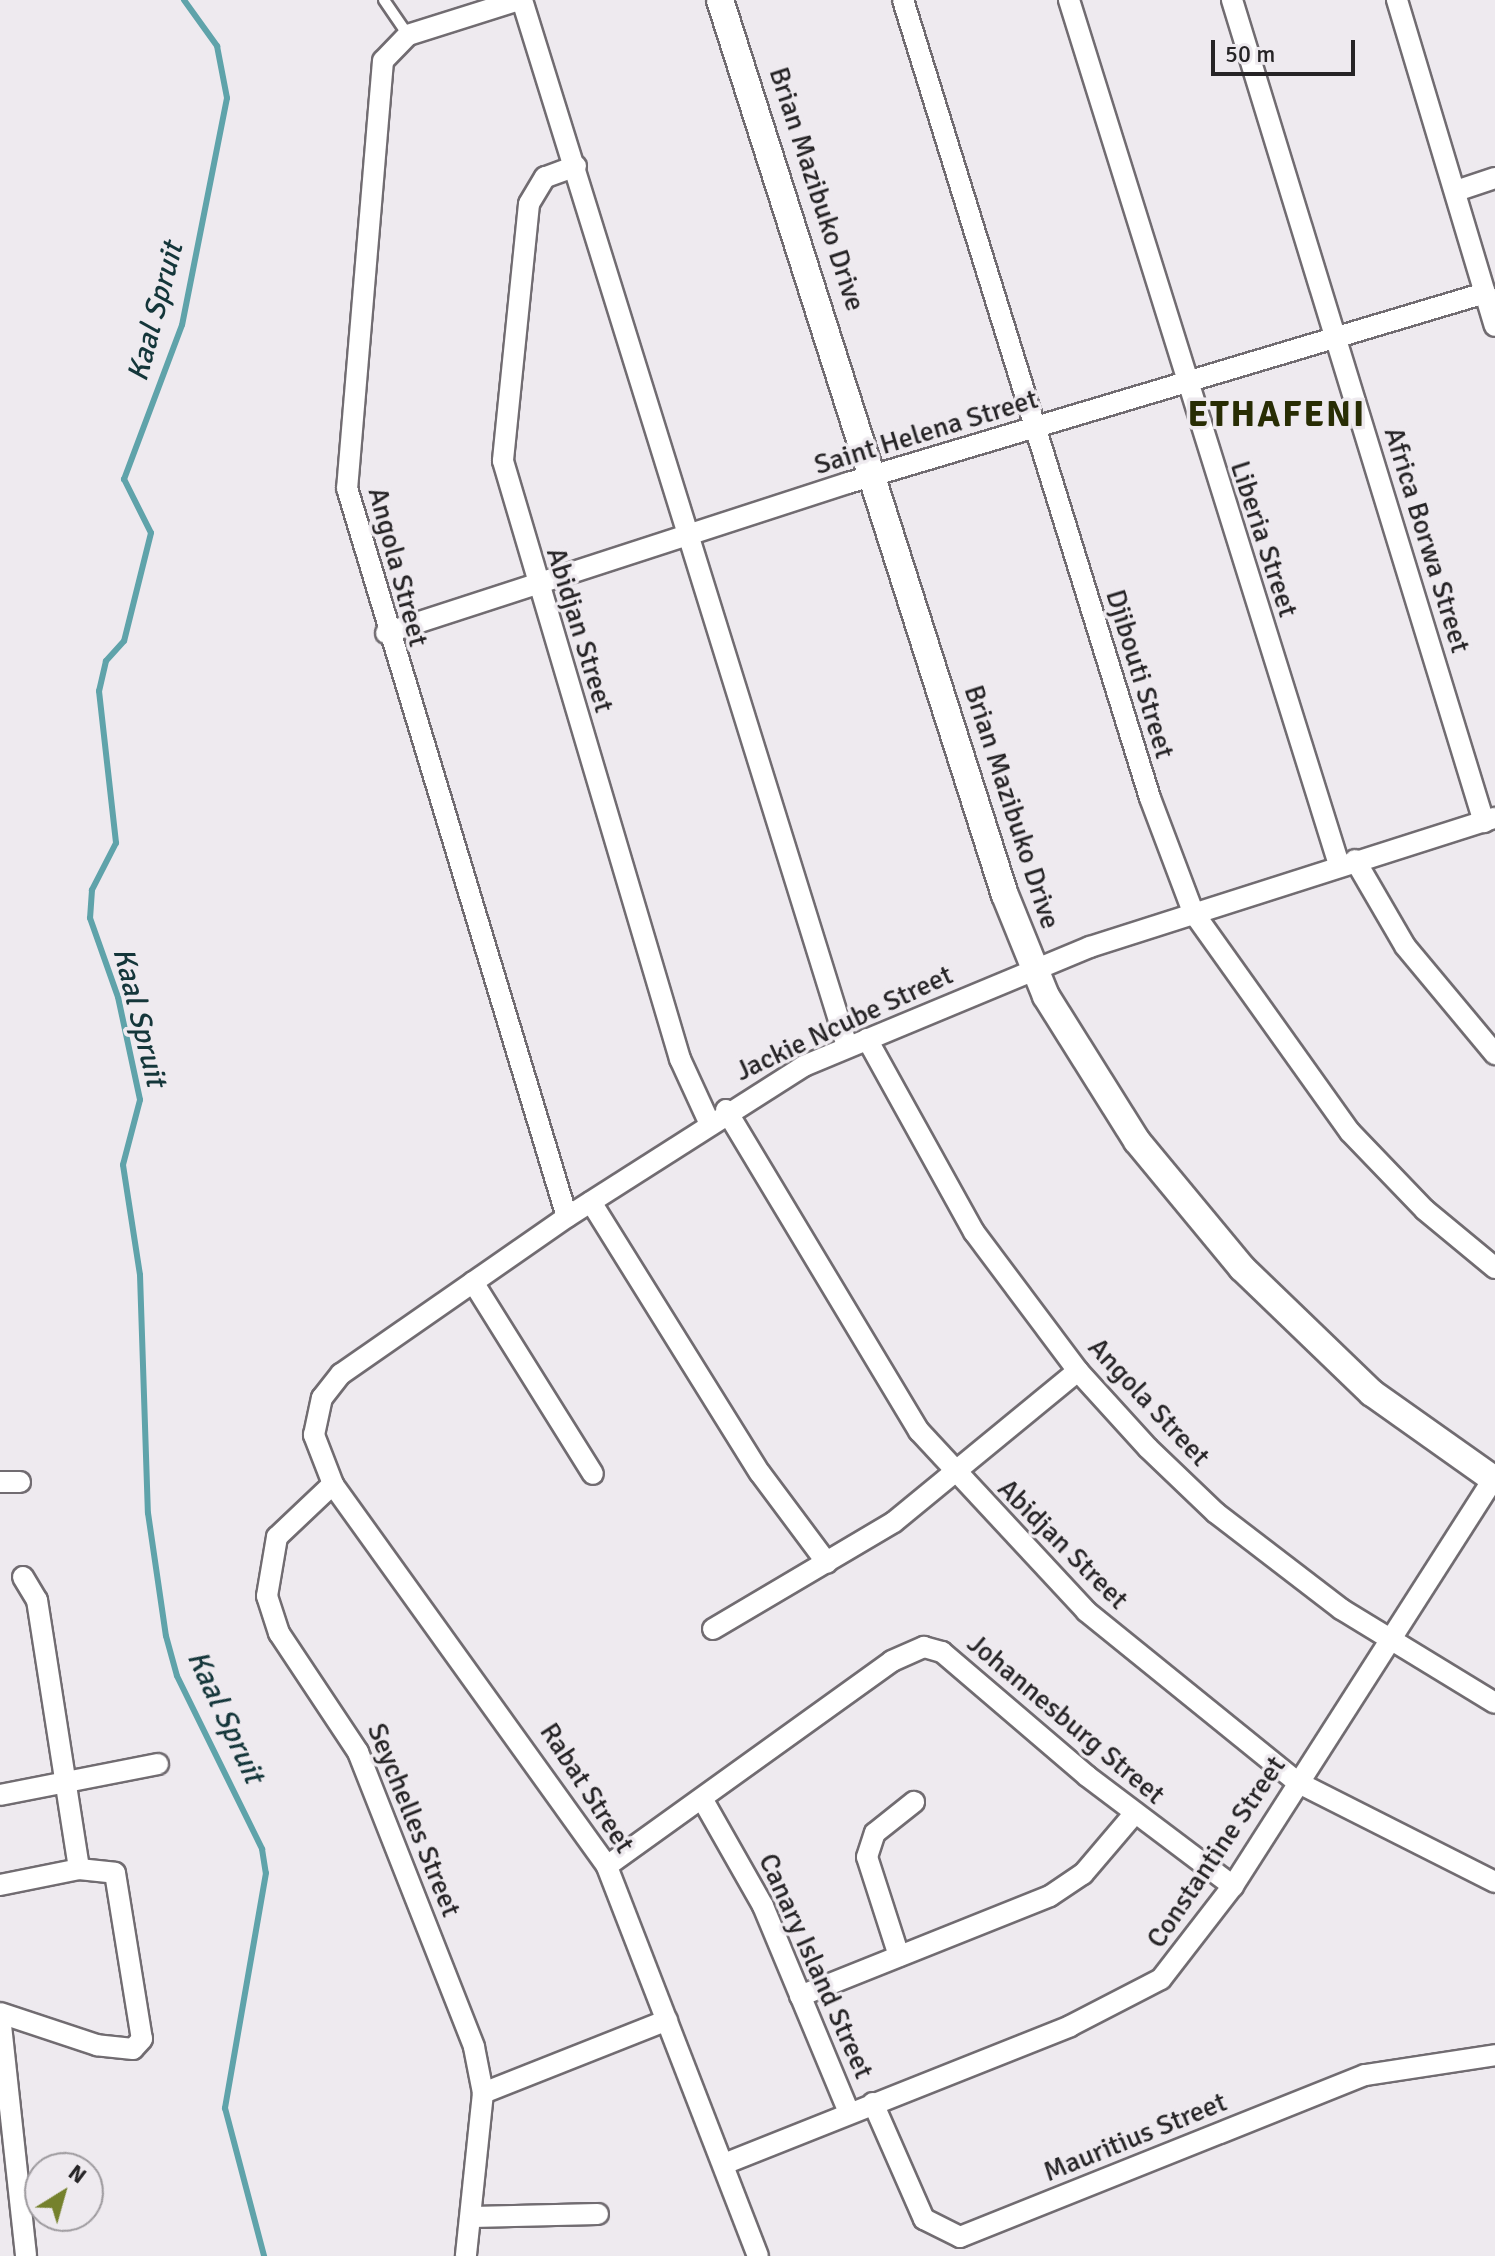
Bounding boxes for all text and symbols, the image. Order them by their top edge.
scale bar [1215,24,1359,74]
text: 50 m [1225,39,1275,69]
street label: Brian Mazibuko Drive [762,63,872,315]
water label: Kaal Spruit [120,239,192,385]
street label: Saint Helena Street [810,382,1042,482]
district label: ETHAFENI [1188,393,1366,437]
street label: Africa Borwa Street [1377,423,1477,657]
street label: Liberia Street [1223,457,1305,621]
street label: Angola Street [361,484,435,650]
street label: Abidjan Street [539,544,621,716]
street label: Djibouti Street [1098,585,1182,763]
street label: Brian Mazibuko Drive [957,681,1067,933]
water label: Kaal Spruit [104,944,174,1090]
street label: Jackie Ncube Street [730,958,958,1088]
street label: Angola Street [1081,1331,1217,1473]
street label: Abidjan Street [991,1472,1135,1616]
street label: Johannesburg Street [960,1627,1172,1811]
water label: Kaal Spruit [179,1645,271,1789]
street label: Rabat Street [533,1717,641,1859]
street label: Seychelles Street [360,1718,468,1922]
street label: Constantine Street [1139,1750,1293,1954]
street label: Canary Island Street [751,1848,881,2084]
street label: Mauritius Street [1038,2085,1232,2189]
north arrow [24,2152,104,2232]
text: N [63,2159,92,2189]

